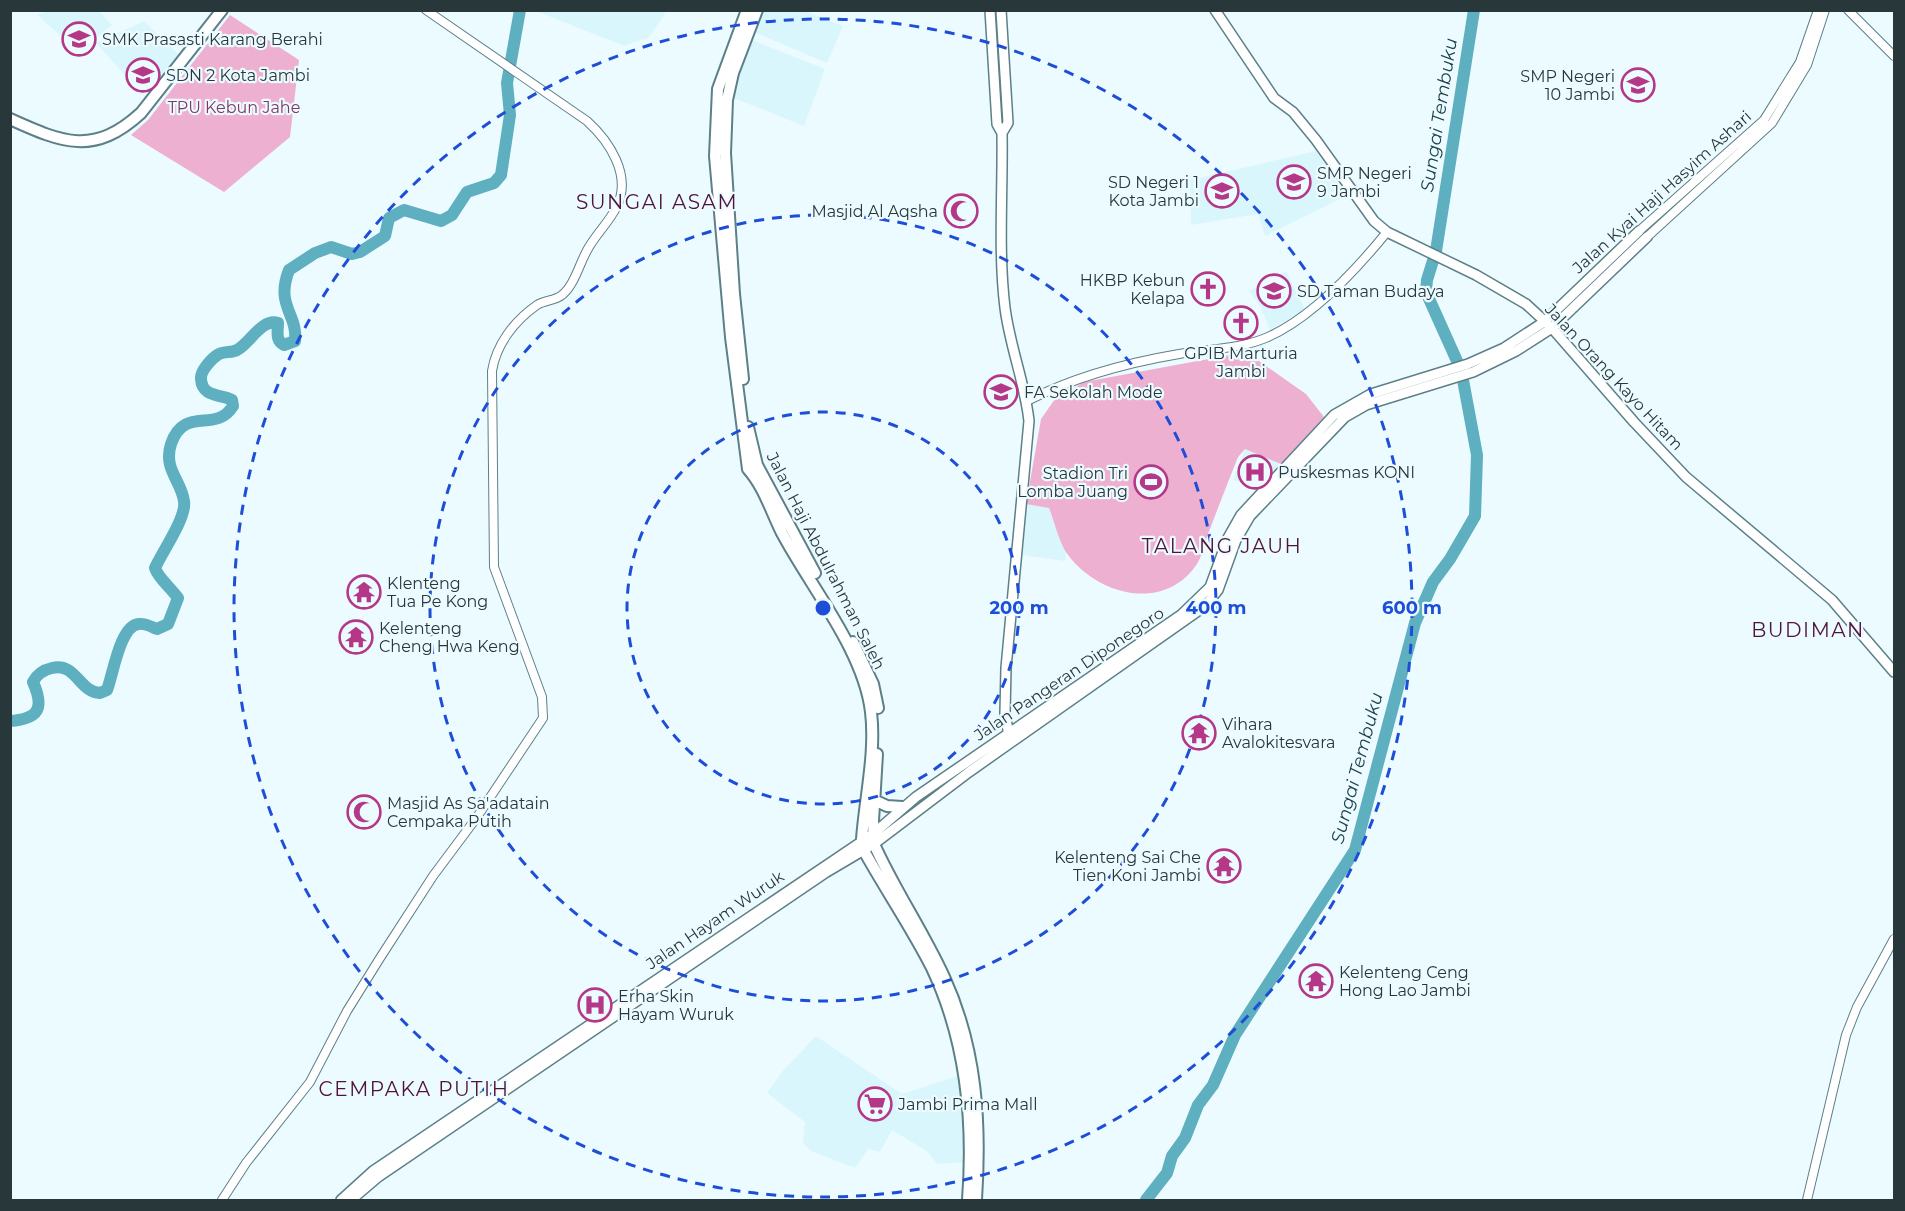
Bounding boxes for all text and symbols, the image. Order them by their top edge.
school or university icon: SMK Prasasti Karang Berahi [61,21,97,57]
place label: SMK Prasasti Karang Berahi [102,30,323,49]
water label: Sungai Tembuku [1416,36,1462,194]
school or university icon: SDN 2 Kota Jambi [125,57,161,93]
place label: SDN 2 Kota Jambi [166,66,310,85]
place label: SMP Negeri 10 Jambi [1520,67,1615,104]
school or university icon: SMP Negeri 10 Jambi [1620,67,1656,103]
park label: TPU Kebun Jahe [168,98,300,117]
street label: Jalan Kyai Haji Hasyim Ashari [1568,107,1755,278]
school or university icon: SMP Negeri 9 Jambi [1276,164,1312,200]
place label: SMP Negeri 9 Jambi [1317,164,1412,201]
place label: SD Negeri 1 Kota Jambi [1108,173,1199,210]
school or university icon: SD Negeri 1 Kota Jambi [1204,173,1240,209]
district label: SUNGAI ASAM [576,190,738,214]
mosque icon: Masjid Al Aqsha [943,193,979,229]
place label: Masjid Al Aqsha [811,202,938,221]
place label: HKBP Kebun Kelapa [1080,271,1185,308]
church icon: HKBP Kebun Kelapa [1190,271,1226,307]
school or university icon: SD Taman Budaya [1256,273,1292,309]
place label: SD Taman Budaya [1297,282,1444,301]
street label: Jalan Orang Kayo Hitam [1540,299,1687,454]
church icon: GPIB Marturia Jambi [1223,305,1259,341]
place label: GPIB Marturia Jambi [1184,344,1298,381]
school or university icon: FA Sekolah Mode [983,374,1019,410]
place label: FA Sekolah Mode [1024,383,1163,402]
street label: Jalan Haji Abdulrahman Saleh [762,448,889,673]
hospital icon: Puskesmas KONI [1237,454,1273,490]
place label: Puskesmas KONI [1278,463,1415,482]
place label: Stadion Tri Lomba Juang [1017,464,1128,501]
sports icon: Stadion Tri Lomba Juang [1133,464,1169,500]
district label: TALANG JAUH [1142,534,1302,558]
temple icon: Klenteng Tua Pe Kong [346,574,382,610]
place label: Klenteng Tua Pe Kong [387,574,488,611]
text: 200 m [989,597,1049,619]
text: 400 m [1186,597,1246,619]
text: 600 m [1382,597,1442,619]
centre of rings [813,598,833,618]
street label: Jalan Pangeran Diponegoro [970,603,1167,745]
district label: BUDIMAN [1751,618,1865,642]
temple icon: Kelenteng Cheng Hwa Keng [338,619,374,655]
place label: Kelenteng Cheng Hwa Keng [379,619,520,656]
water label: Sungai Tembuku [1326,690,1388,846]
temple icon: Vihara Avalokitesvara [1181,715,1217,751]
place label: Vihara Avalokitesvara [1222,715,1335,752]
mosque icon: Masjid As Sa'adatain Cempaka Putih [346,794,382,830]
place label: Masjid As Sa'adatain Cempaka Putih [387,794,550,831]
place label: Kelenteng Sai Che Tien Koni Jambi [1054,848,1201,885]
temple icon: Kelenteng Sai Che Tien Koni Jambi [1206,848,1242,884]
street label: Jalan Hayam Wuruk [642,867,788,974]
temple icon: Kelenteng Ceng Hong Lao Jambi [1298,963,1334,999]
place label: Kelenteng Ceng Hong Lao Jambi [1339,963,1471,1000]
hospital icon: Erha Skin Hayam Wuruk [577,987,613,1023]
place label: Erha Skin Hayam Wuruk [618,987,734,1024]
district label: CEMPAKA PUTIH [319,1077,509,1101]
supermarket icon: Jambi Prima Mall [857,1086,893,1122]
place label: Jambi Prima Mall [897,1095,1037,1114]

